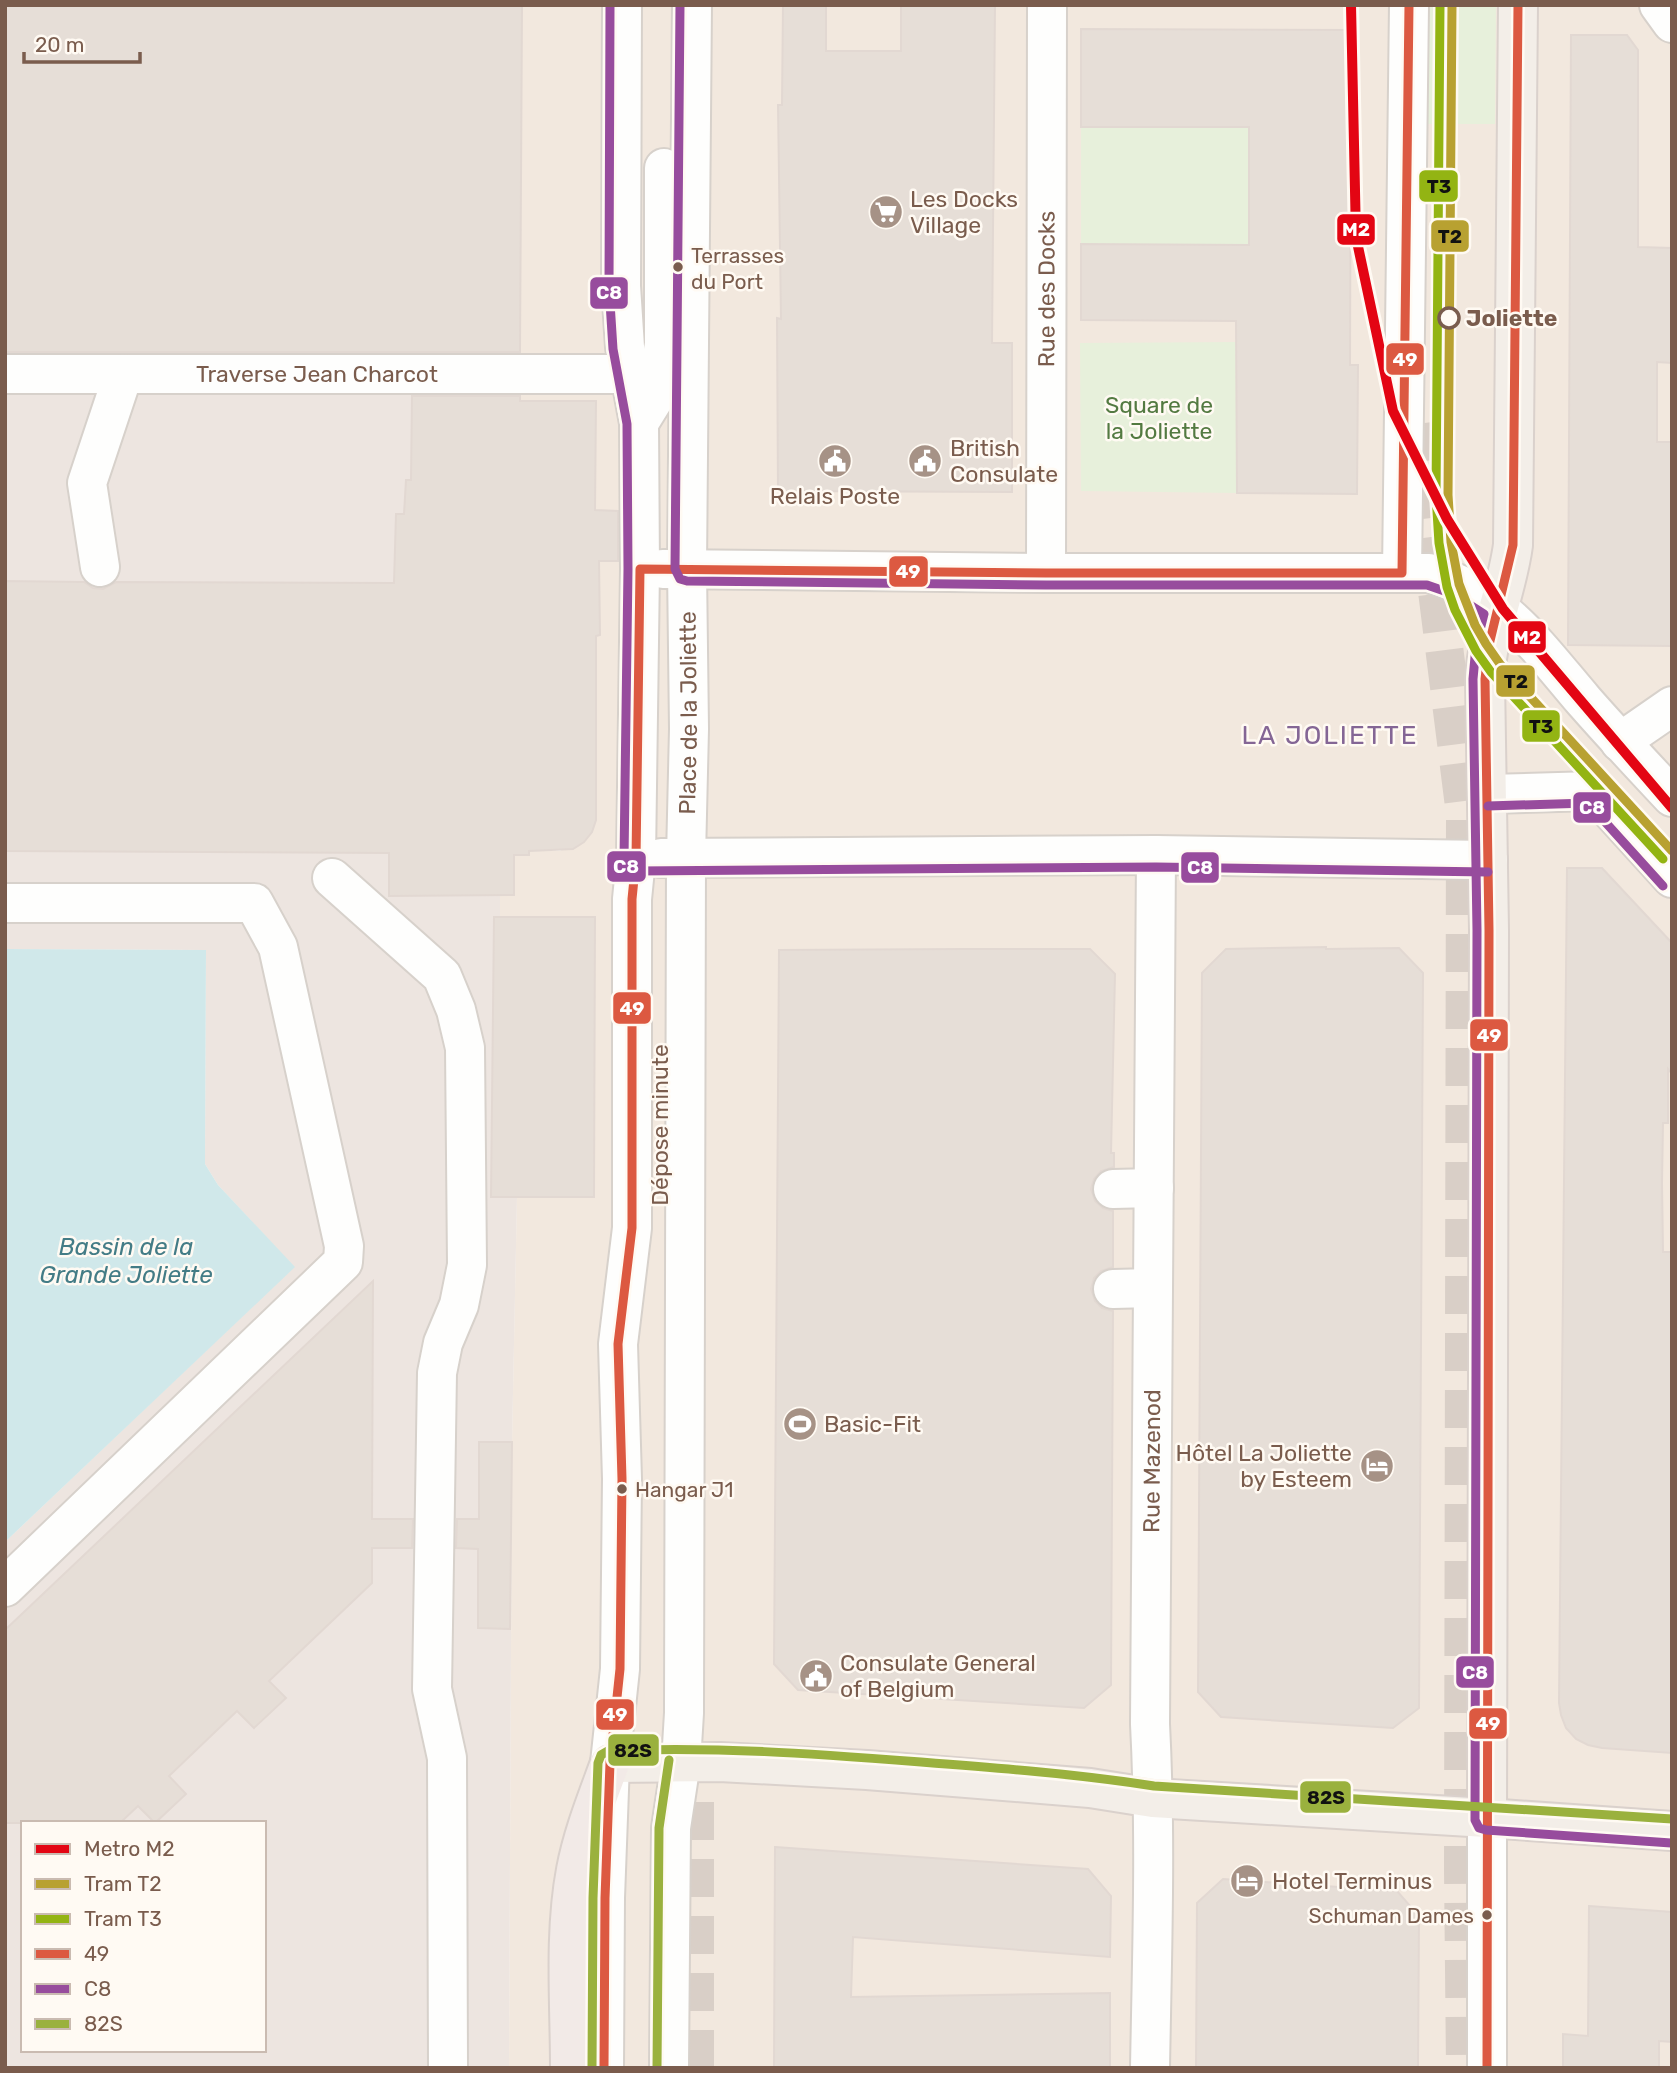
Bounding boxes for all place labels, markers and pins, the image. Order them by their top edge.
place label: Les Docks Village [910,185,1018,239]
supermarket icon: Les Docks Village [867,193,905,231]
place label: Terrasses du Port [691,243,784,294]
marker: Terrasses du Port [671,260,685,274]
place label: Joliette [1466,304,1557,332]
marker: Joliette [1438,307,1460,329]
place label: British Consulate [950,434,1058,488]
public building icon: Relais Poste [816,442,854,480]
public building icon: British Consulate [906,442,944,480]
place label: Relais Poste [770,482,900,510]
sports icon: Basic-Fit [781,1405,819,1443]
place label: Basic-Fit [824,1410,921,1438]
place label: Hôtel La Joliette by Esteem [1176,1439,1352,1493]
hotel icon: Hôtel La Joliette by Esteem [1358,1447,1396,1485]
place label: Hangar J1 [635,1477,733,1502]
marker: Hangar J1 [615,1482,629,1496]
place label: Consulate General of Belgium [840,1649,1036,1703]
public building icon: Consulate General of Belgium [797,1657,835,1695]
hotel icon: Hotel Terminus [1228,1862,1266,1900]
place label: Hotel Terminus [1272,1867,1432,1895]
place label: Schuman Dames [1309,1903,1474,1928]
marker: Schuman Dames [1480,1908,1494,1922]

